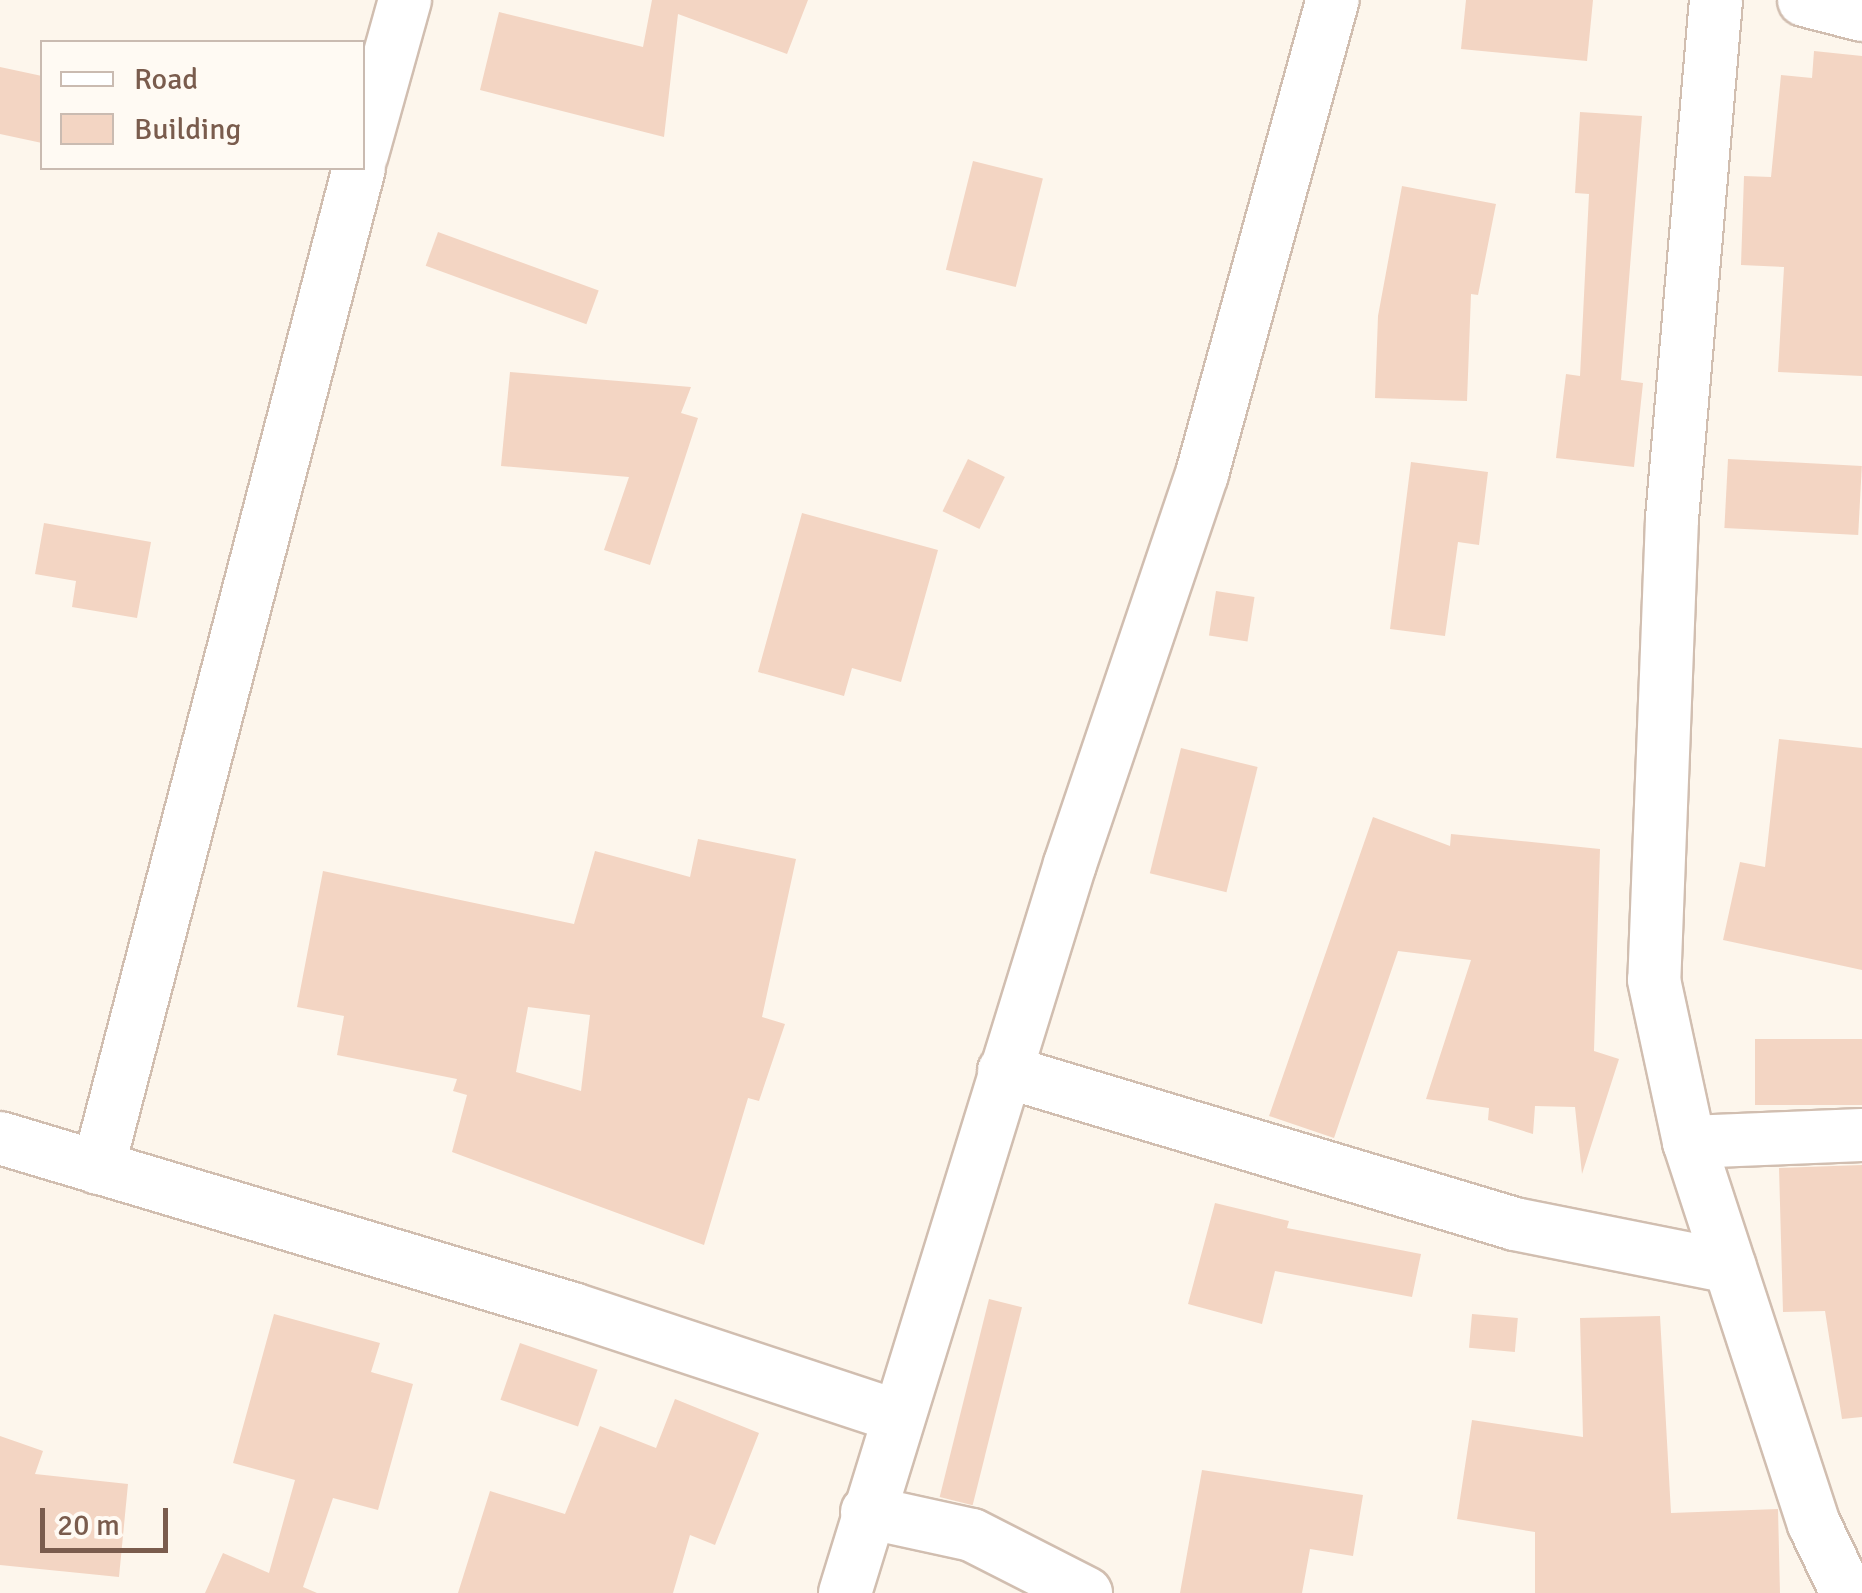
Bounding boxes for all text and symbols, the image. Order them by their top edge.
legend [40,40,365,170]
text: Road [134,61,198,98]
text: Building [134,111,241,148]
scale bar [45,1488,172,1550]
text: 20 m [57,1507,120,1544]

